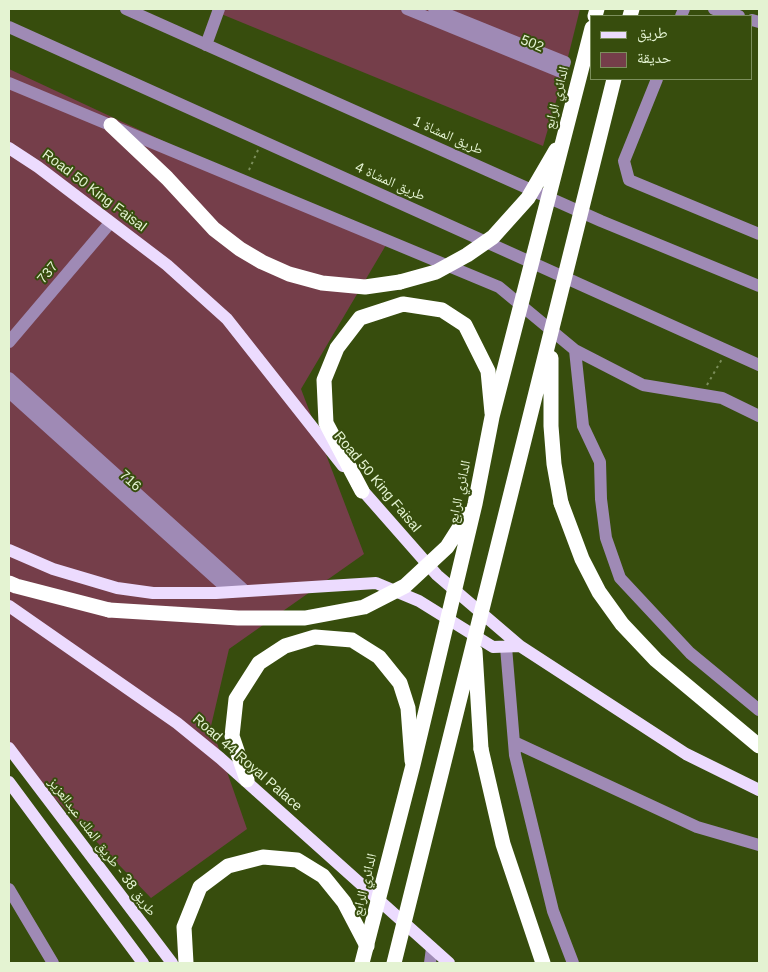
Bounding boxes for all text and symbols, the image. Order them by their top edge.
legend [590,15,753,80]
text: طريق [637,24,668,41]
street label: 502 [518,32,546,56]
text: حديقة [637,49,671,66]
street label: الدائري الرابع [541,65,573,131]
street label: طريق المشاة 1 [410,113,486,159]
street label: Road 50 King Faisal [39,146,149,236]
street label: طريق المشاة 4 [352,159,428,205]
street label: 737 [34,259,62,287]
street label: Road 50 King Faisal [330,428,424,536]
street label: الدائري الرابع [445,459,475,525]
street label: 716 [116,467,144,495]
street label: Road 44 Royal Palace [189,711,305,815]
street label: طريق 38 - طريق الملك عبدالعزيز [44,775,160,919]
street label: الدائري الرابع [349,852,381,918]

